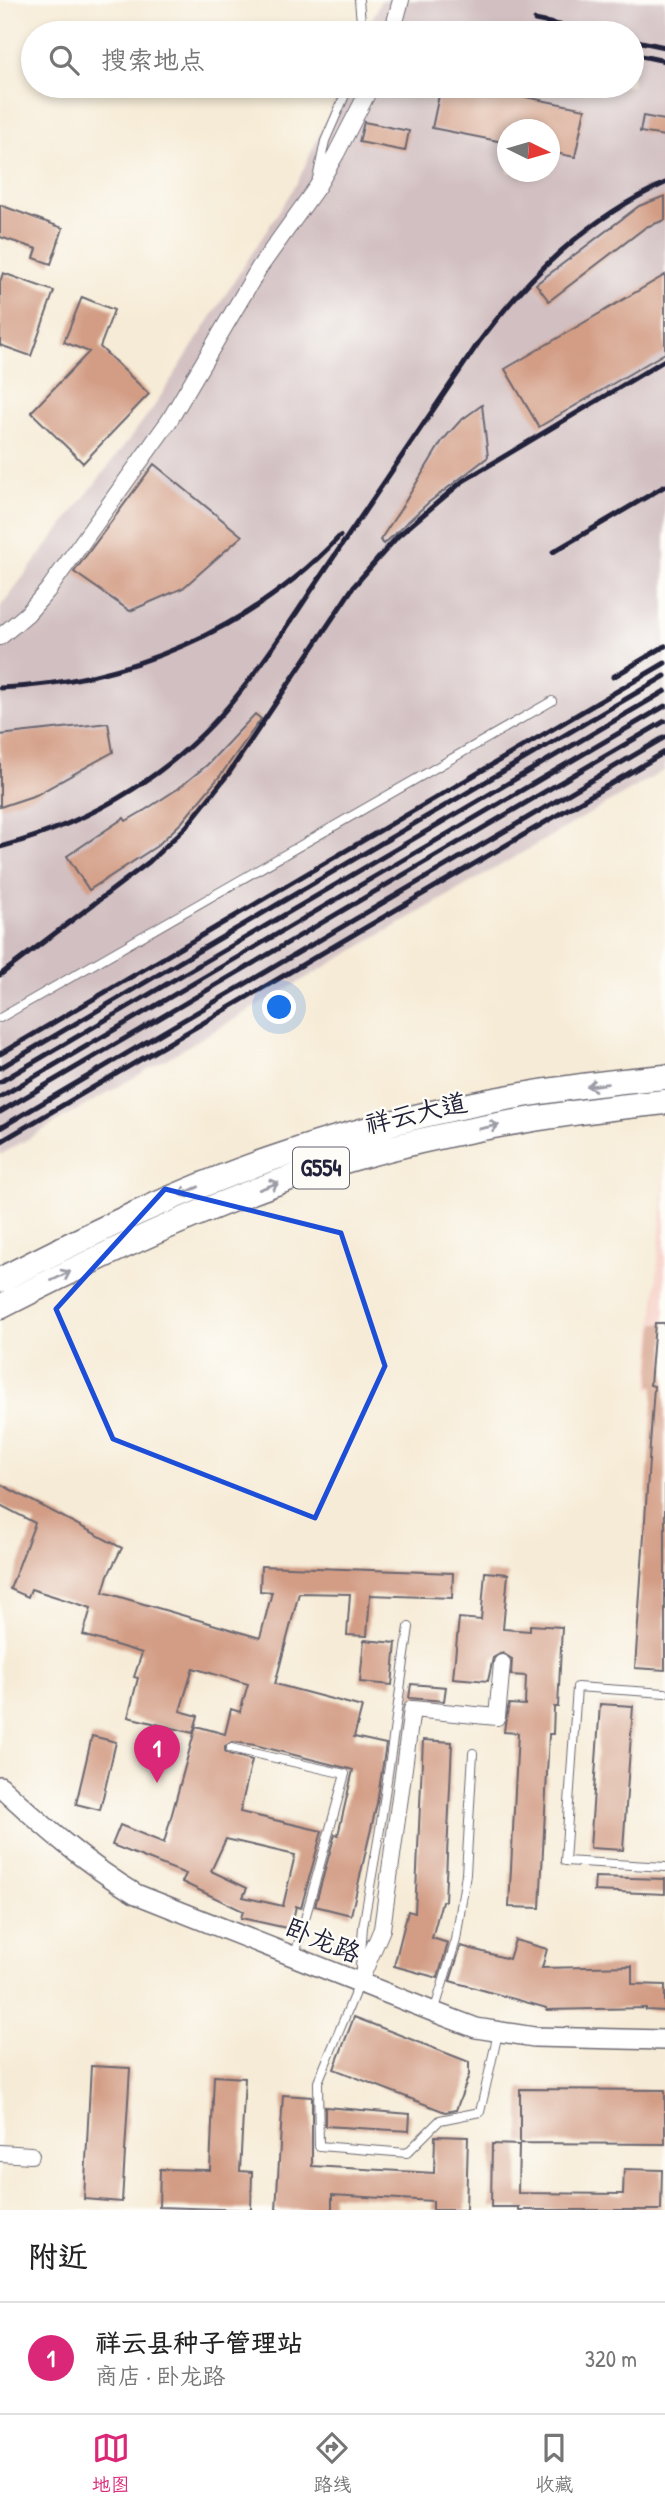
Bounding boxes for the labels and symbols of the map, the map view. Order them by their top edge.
north arrow [497,119,560,182]
your location [262,990,296,1024]
one-way arrow [586,1079,609,1092]
street label: 祥云大道 [361,1084,470,1141]
one-way arrow [477,1120,500,1134]
road number: G554 [293,1148,349,1188]
one-way arrow [258,1179,280,1191]
one-way arrow [178,1185,200,1198]
one-way arrow [50,1269,71,1283]
pin: 1 [134,1725,180,1783]
street label: 卧龙路 [280,1909,366,1970]

